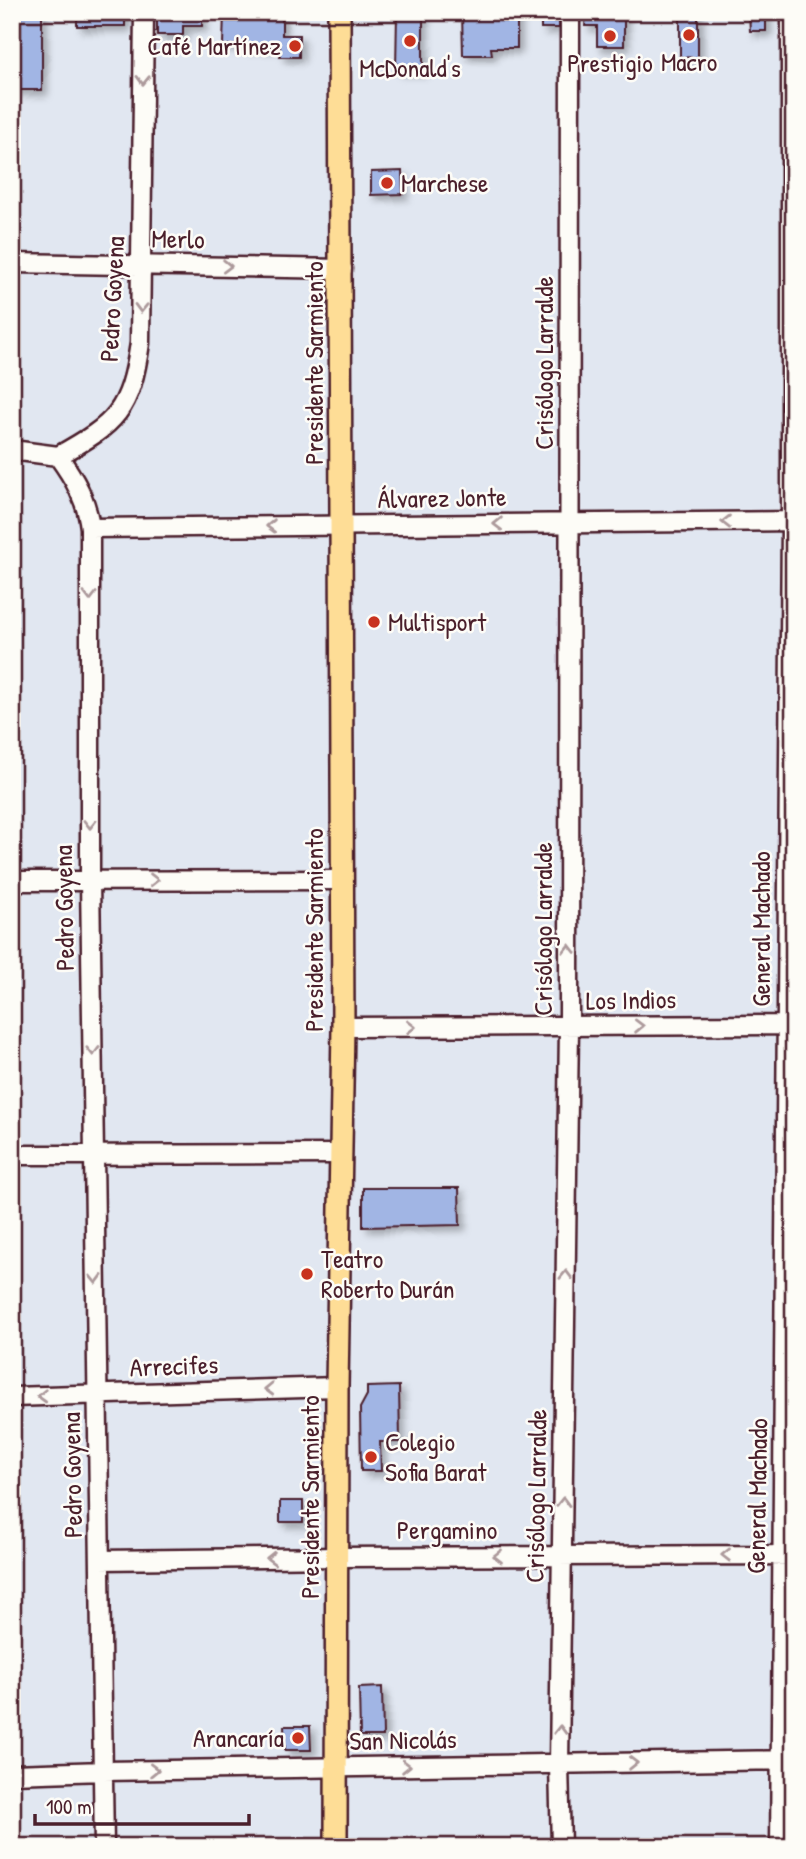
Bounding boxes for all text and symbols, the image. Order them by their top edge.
marker: Macro [681,27,697,43]
place label: Café Martínez [147,28,281,63]
marker: Prestigio [602,28,618,44]
marker: McDonald's [402,33,418,49]
marker: Café Martínez [287,38,303,54]
place label: Macro [661,44,717,79]
place label: Prestigio [567,45,653,80]
place label: McDonald's [359,50,461,85]
one-way arrow [135,76,151,86]
place label: Marchese [401,165,488,200]
marker: Marchese [379,175,395,191]
street label: Merlo [151,221,205,256]
street label: Pedro Goyena [91,235,132,363]
one-way arrow [223,258,233,274]
street label: Presidente Sarmiento [296,261,331,465]
street label: Crisólogo Larralde [526,276,561,450]
one-way arrow [133,303,148,314]
street label: Álvarez Jonte [377,479,507,516]
one-way arrow [720,514,731,529]
one-way arrow [492,516,503,531]
one-way arrow [265,518,275,534]
one-way arrow [82,591,98,602]
place label: Multisport [388,604,487,639]
marker: Multisport [366,614,382,630]
one-way arrow [82,819,98,829]
street label: Presidente Sarmiento [296,828,331,1032]
street label: Crisólogo Larralde [525,842,560,1016]
street label: Pedro Goyena [45,845,82,971]
street label: General Machado [743,851,778,1007]
one-way arrow [149,872,160,888]
one-way arrow [561,943,577,954]
street label: Los Indios [585,981,677,1018]
one-way arrow [634,1018,645,1034]
one-way arrow [407,1019,417,1035]
one-way arrow [85,1046,100,1057]
place label: Teatro Roberto Durán [321,1241,454,1306]
marker: Teatro Roberto Durán [299,1266,315,1282]
one-way arrow [558,1269,573,1280]
one-way arrow [88,1274,104,1284]
street label: Arrecifes [129,1346,219,1385]
one-way arrow [263,1382,274,1397]
one-way arrow [36,1389,47,1404]
street label: Presidente Sarmiento [292,1395,327,1599]
street label: Crisólogo Larralde [516,1409,555,1583]
street label: Pedro Goyena [53,1412,90,1538]
street label: General Machado [738,1418,775,1574]
place label: Colegio Sofia Barat [385,1424,488,1489]
marker: Colegio Sofia Barat [363,1449,379,1465]
one-way arrow [555,1496,570,1507]
street label: Pergamino [397,1512,497,1547]
one-way arrow [720,1547,730,1563]
one-way arrow [492,1548,503,1564]
one-way arrow [265,1550,276,1565]
place label: Arancaría [193,1720,284,1755]
street label: San Nicolás [349,1721,457,1758]
one-way arrow [552,1724,568,1734]
marker: Arancaría [290,1730,306,1746]
one-way arrow [629,1755,639,1771]
one-way arrow [401,1758,412,1774]
one-way arrow [149,1762,160,1778]
scale bar [35,1782,248,1826]
text: 100 m [46,1792,92,1821]

